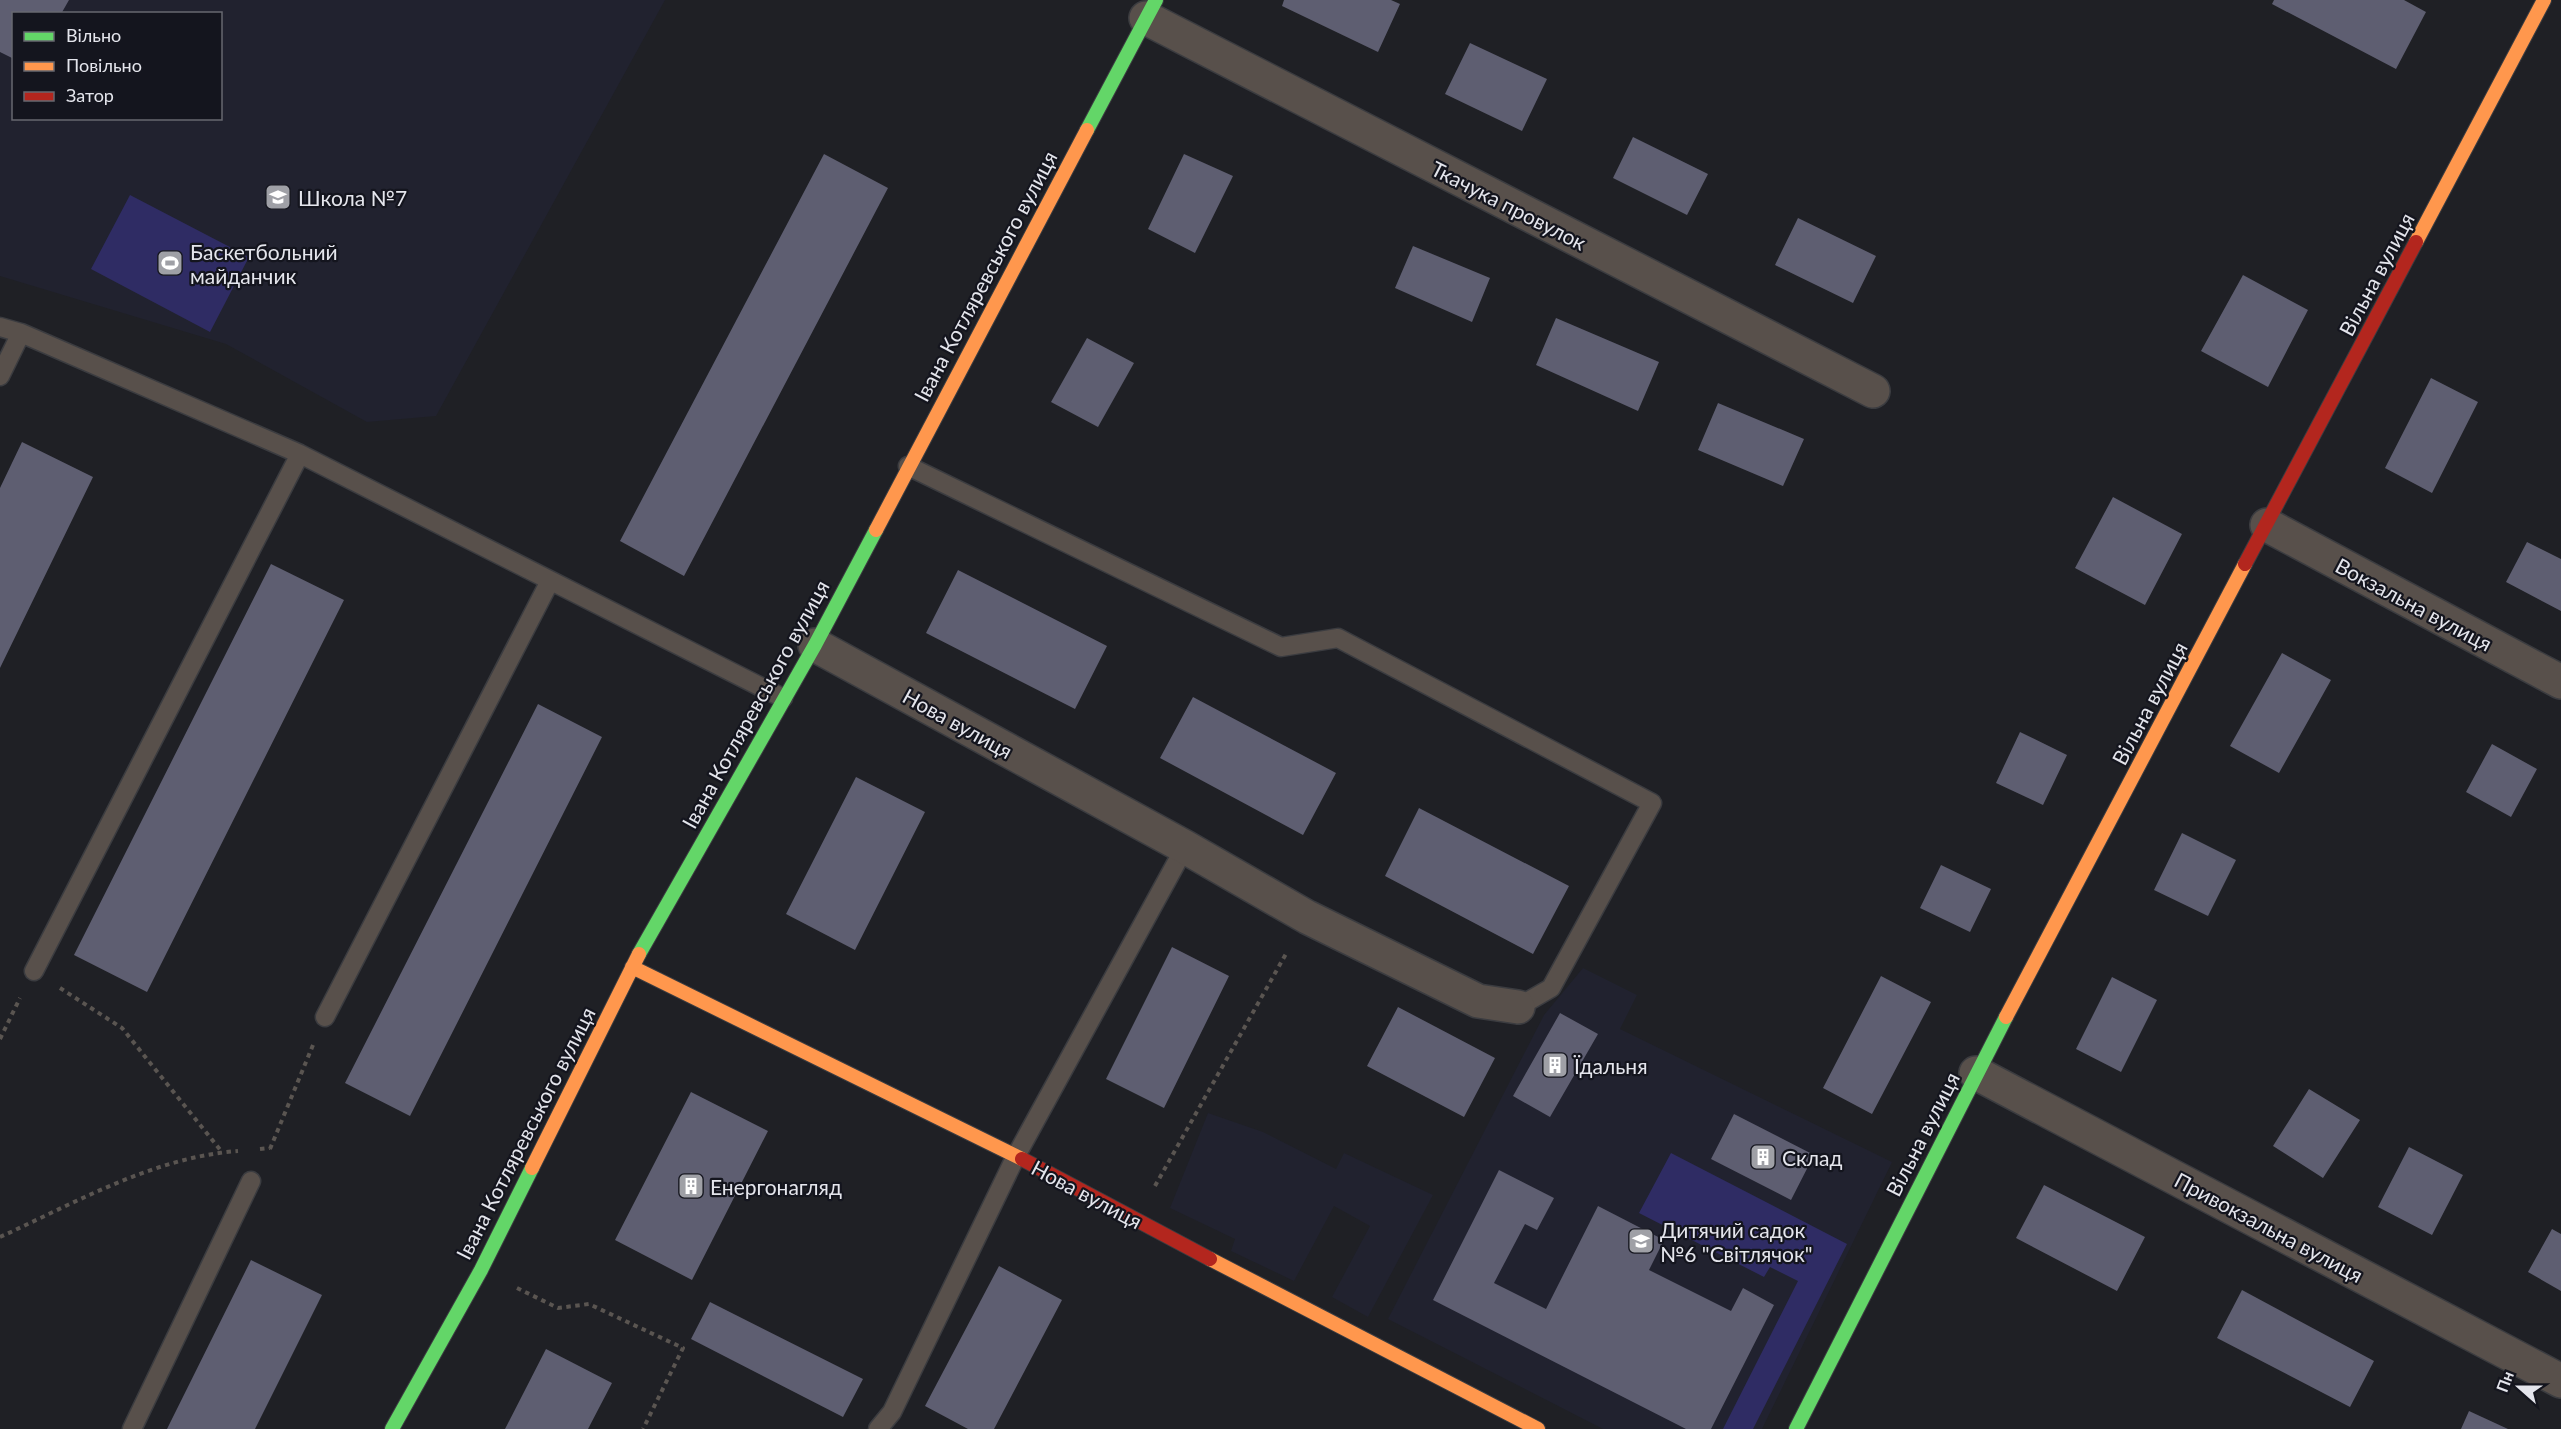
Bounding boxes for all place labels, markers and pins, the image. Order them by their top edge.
school or university icon: Школа №7 [263,182,293,212]
place label: Школа №7 [298,185,407,210]
place label: Баскетбольний майданчик [190,239,338,288]
sports icon: Баскетбольний майданчик [155,248,185,278]
building icon: Їдальня [1540,1050,1570,1080]
place label: Їдальня [1573,1053,1648,1078]
building icon: Склад [1748,1142,1778,1172]
place label: Склад [1782,1145,1843,1170]
building icon: Енергонагляд [676,1171,706,1201]
place label: Енергонагляд [710,1174,842,1199]
place label: Дитячий садок №6 "Світлячок" [1660,1217,1813,1266]
school or university icon: Дитячий садок №6 "Світлячок" [1626,1226,1656,1256]

